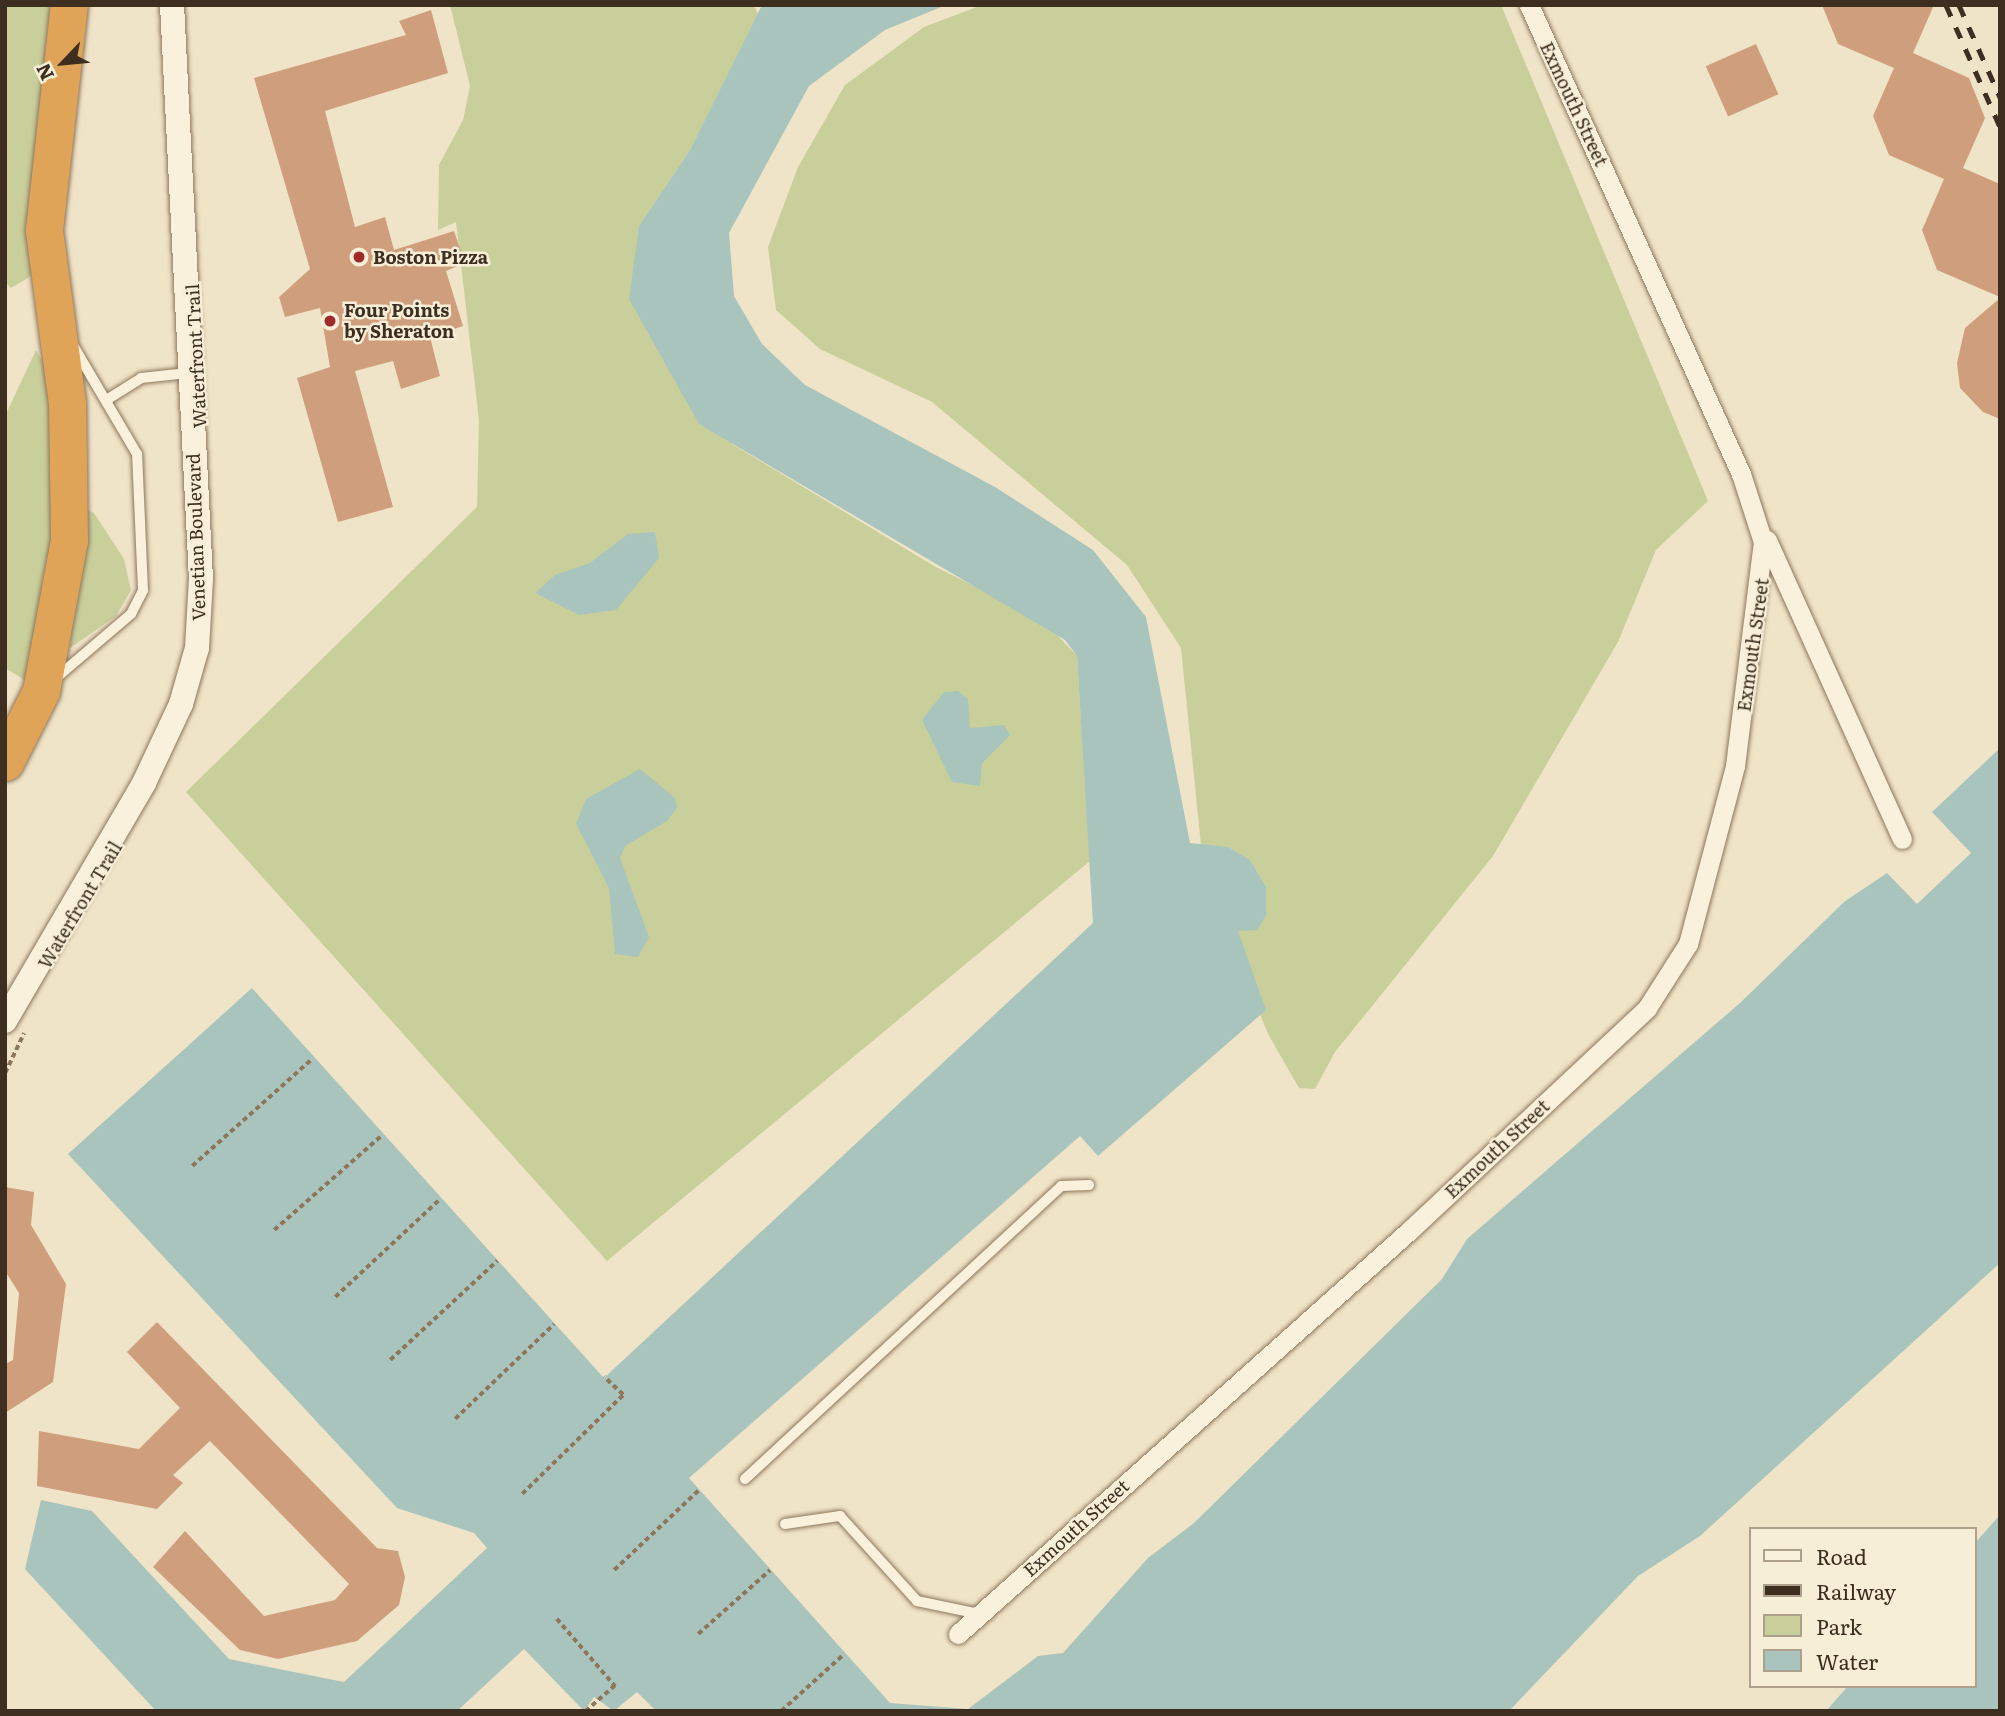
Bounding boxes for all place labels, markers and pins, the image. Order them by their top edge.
place label: Boston Pizza [373,246,488,268]
marker: Boston Pizza [351,249,367,265]
place label: Four Points by Sheraton [344,300,454,342]
marker: Four Points by Sheraton [322,313,338,329]

